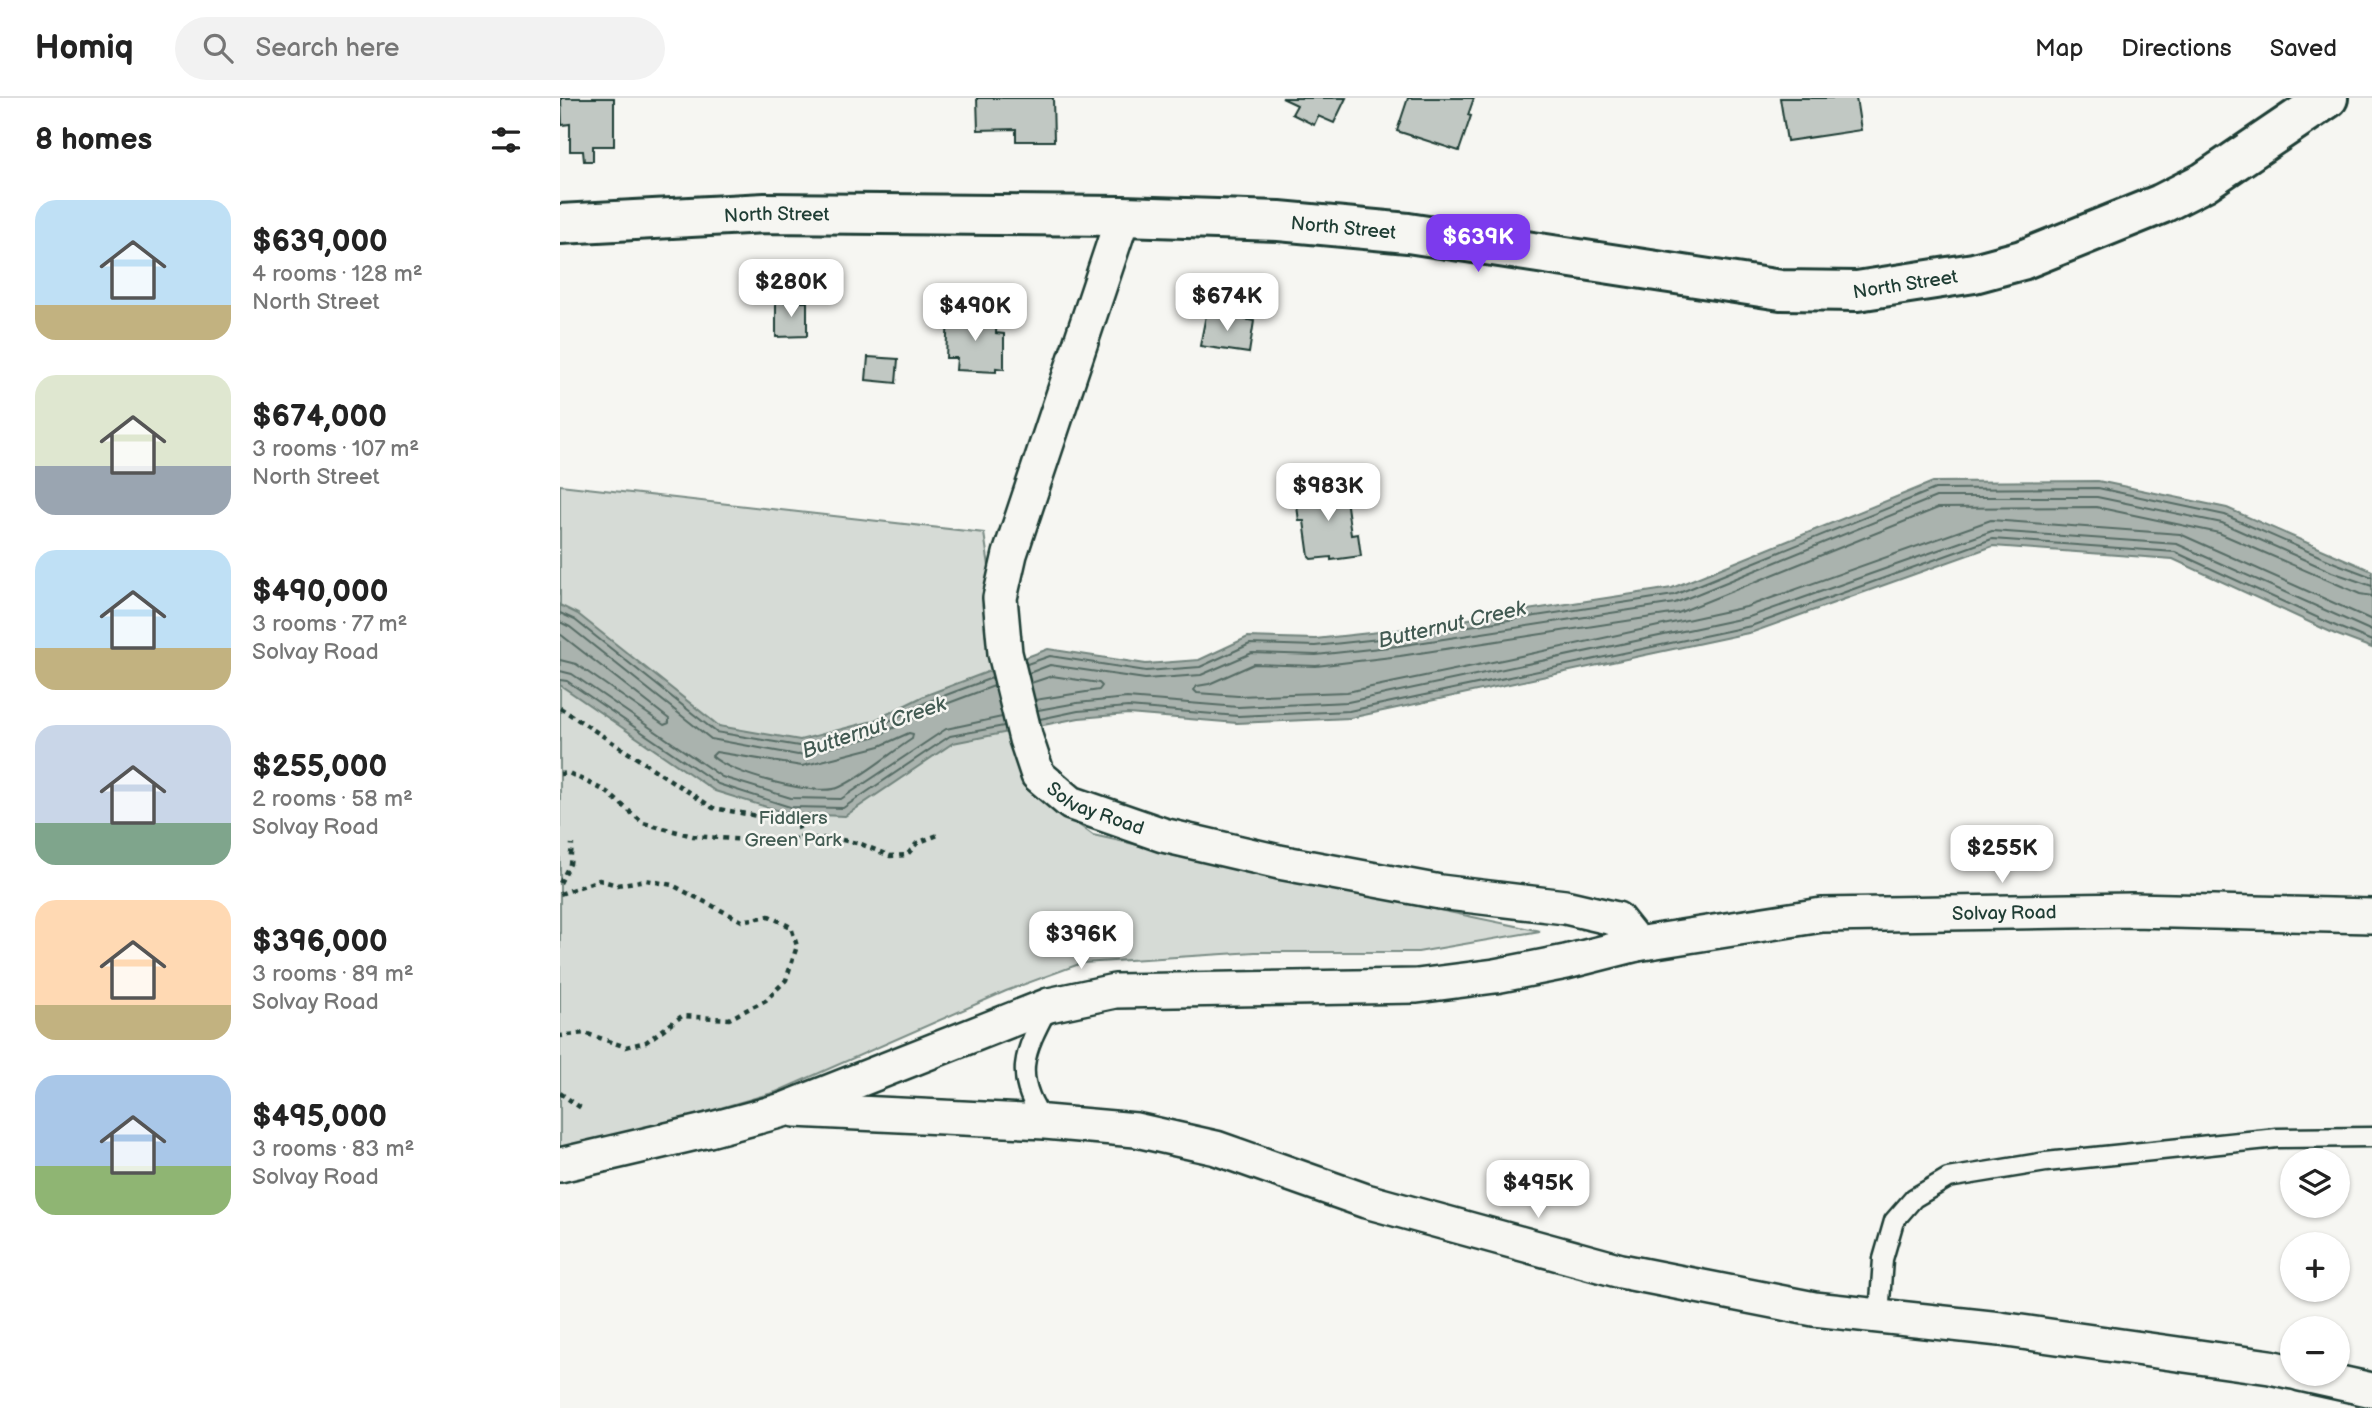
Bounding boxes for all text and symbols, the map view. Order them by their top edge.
search box [175,17,665,80]
text: Homiq [35,28,133,68]
icon: search [199,29,237,67]
text: Search here [255,33,400,64]
text: Map [2035,34,2083,63]
text: Directions [2121,34,2232,63]
text: Saved [2270,34,2337,63]
icon: filters [487,121,525,159]
text: 8 homes [35,122,152,158]
street label: North Street [723,203,830,228]
street label: North Street [1290,212,1397,245]
pin: $639K [1429,214,1527,274]
text: $639K [1442,223,1514,251]
text: $639,000 [252,224,388,260]
icon: home [91,228,175,312]
text: 4 rooms · 128 m² [252,260,423,288]
pin: $280K [742,260,840,319]
street label: North Street [1851,266,1959,304]
text: $280K [755,268,827,296]
pin: $674K [1178,274,1276,333]
text: $674K [1192,282,1262,310]
pin: $490K [926,284,1024,343]
text: North Street [252,288,380,316]
text: $490K [939,292,1011,320]
text: $674,000 [252,399,387,435]
icon: home [91,403,175,487]
text: 3 rooms · 107 m² [252,435,419,463]
text: North Street [252,463,380,491]
pin: $983K [1279,464,1377,523]
text: $983K [1292,472,1364,500]
text: $490,000 [252,574,388,610]
icon: home [91,578,175,662]
water label: Butternut Creek [1376,595,1529,654]
text: 3 rooms · 77 m² [252,610,408,638]
text: Solvay Road [252,638,379,666]
water label: Butternut Creek [799,691,950,764]
text: $255,000 [252,749,387,785]
icon: home [91,753,175,837]
street label: Solvay Road [1041,777,1147,841]
text: 2 rooms · 58 m² [252,785,413,813]
park label: Fiddlers Green Park [744,807,842,852]
text: Solvay Road [252,813,379,841]
pin: $255K [1953,826,2051,885]
text: $255K [1966,834,2038,862]
street label: Solvay Road [1952,901,2057,926]
pin: $396K [1032,912,1130,971]
text: $396K [1045,920,1117,948]
text: $396,000 [252,924,388,960]
icon: home [91,928,175,1012]
text: 3 rooms · 89 m² [252,960,414,988]
text: Solvay Road [252,988,379,1016]
text: $495,000 [252,1099,387,1135]
icon: home [91,1103,175,1187]
text: 3 rooms · 83 m² [252,1135,414,1163]
map controls [2280,1148,2350,1386]
button: layers [2280,1148,2350,1218]
pin: $495K [1489,1160,1587,1220]
text: Solvay Road [252,1163,379,1191]
text: $495K [1502,1169,1574,1197]
button: + [2280,1232,2350,1302]
button: − [2280,1316,2350,1386]

